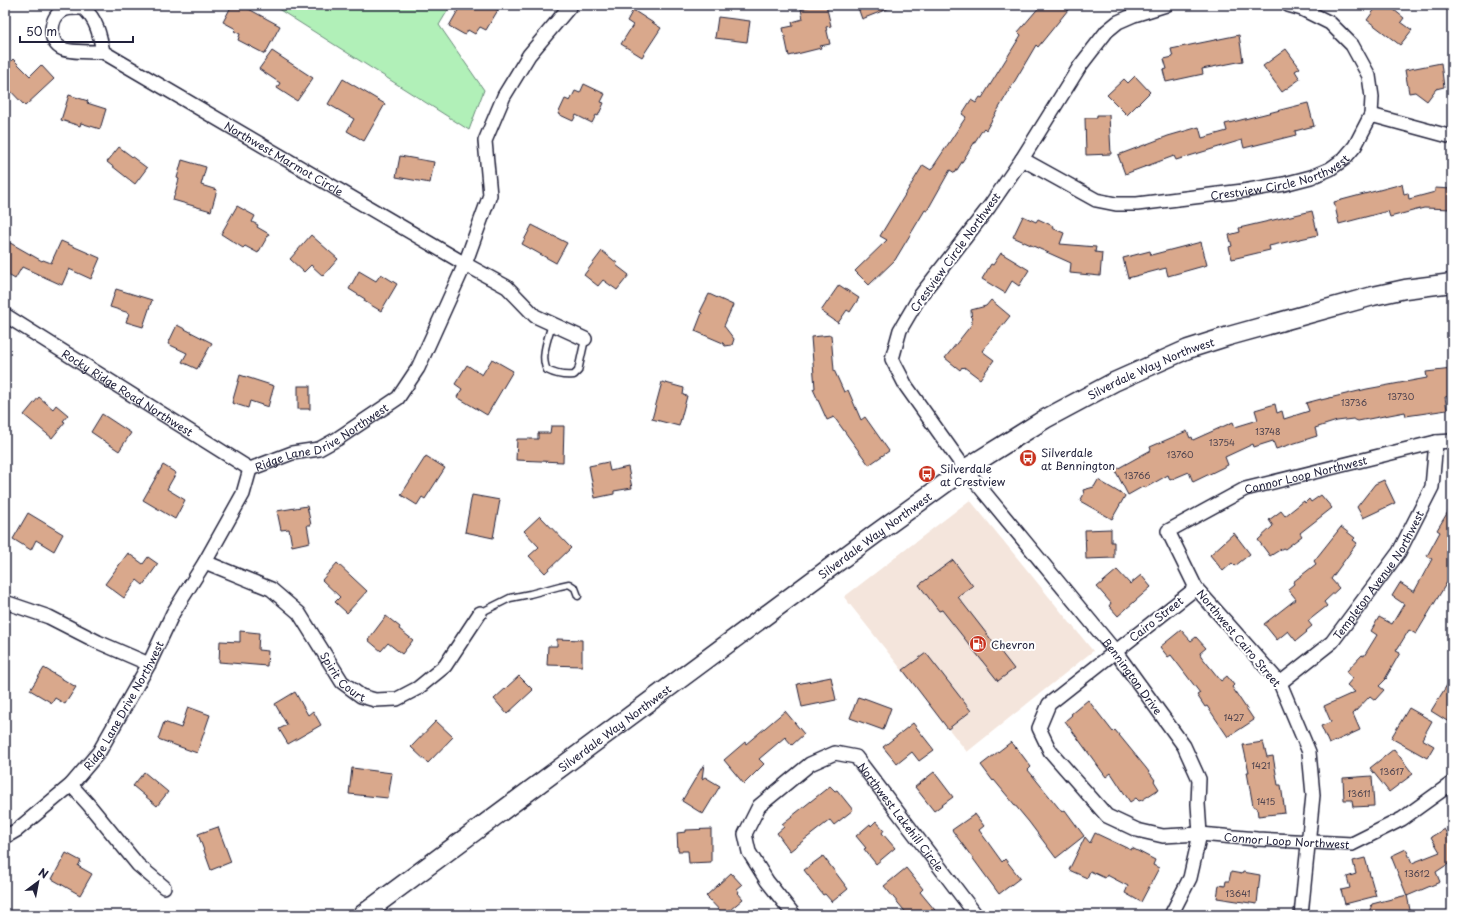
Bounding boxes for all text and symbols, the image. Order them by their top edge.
scale bar [20,18,133,44]
text: 50 m [26,22,57,40]
street label: Northwest Marmot Circle [221,117,347,200]
street label: Crestview Circle Northwest [1209,150,1354,203]
street label: Crestview Circle Northwest [906,188,1005,315]
street label: Silverdale Way Northwest [1084,333,1217,403]
street label: Rocky Ridge Road Northwest [59,345,197,440]
house number: 13730 [1388,389,1415,403]
house number: 13736 [1341,395,1367,409]
street label: Ridge Lane Drive Northwest [252,398,392,475]
house number: 13748 [1255,424,1281,438]
house number: 13754 [1209,435,1235,449]
place label: Silverdale at Bennington [1041,444,1115,474]
house number: 13760 [1166,447,1194,461]
bus stop icon: Silverdale at Bennington [1018,448,1038,468]
street label: Connor Loop Northwest [1242,451,1369,497]
place label: Silverdale at Crestview [940,460,1006,490]
bus stop icon: Silverdale at Crestview [917,464,937,484]
house number: 13766 [1124,468,1150,482]
street label: Silverdale Way Northwest [814,487,935,583]
street label: Templeton Avenue Northwest [1329,507,1428,643]
street label: Northwest Cairo Street [1193,585,1285,691]
street label: Cairo Street [1125,592,1187,646]
fuel station icon: Chevron [968,634,988,654]
street label: Bennington Drive [1099,634,1167,718]
place label: Chevron [991,636,1035,653]
street label: Ridge Lane Drive Northwest [79,637,168,774]
street label: Spirit Court [316,648,368,705]
street label: Silverdale Way Northwest [554,680,675,776]
house number: 1427 [1224,710,1244,724]
street label: Northwest Lakehill Circle [854,758,948,875]
house number: 1421 [1252,758,1270,772]
house number: 13617 [1380,764,1404,778]
house number: 13611 [1347,786,1371,800]
house number: 1415 [1257,794,1276,808]
street label: Connor Loop Northwest [1223,828,1351,852]
north arrow [18,862,58,902]
text: N [35,864,52,883]
house number: 13612 [1404,866,1430,880]
house number: 13641 [1225,886,1251,900]

